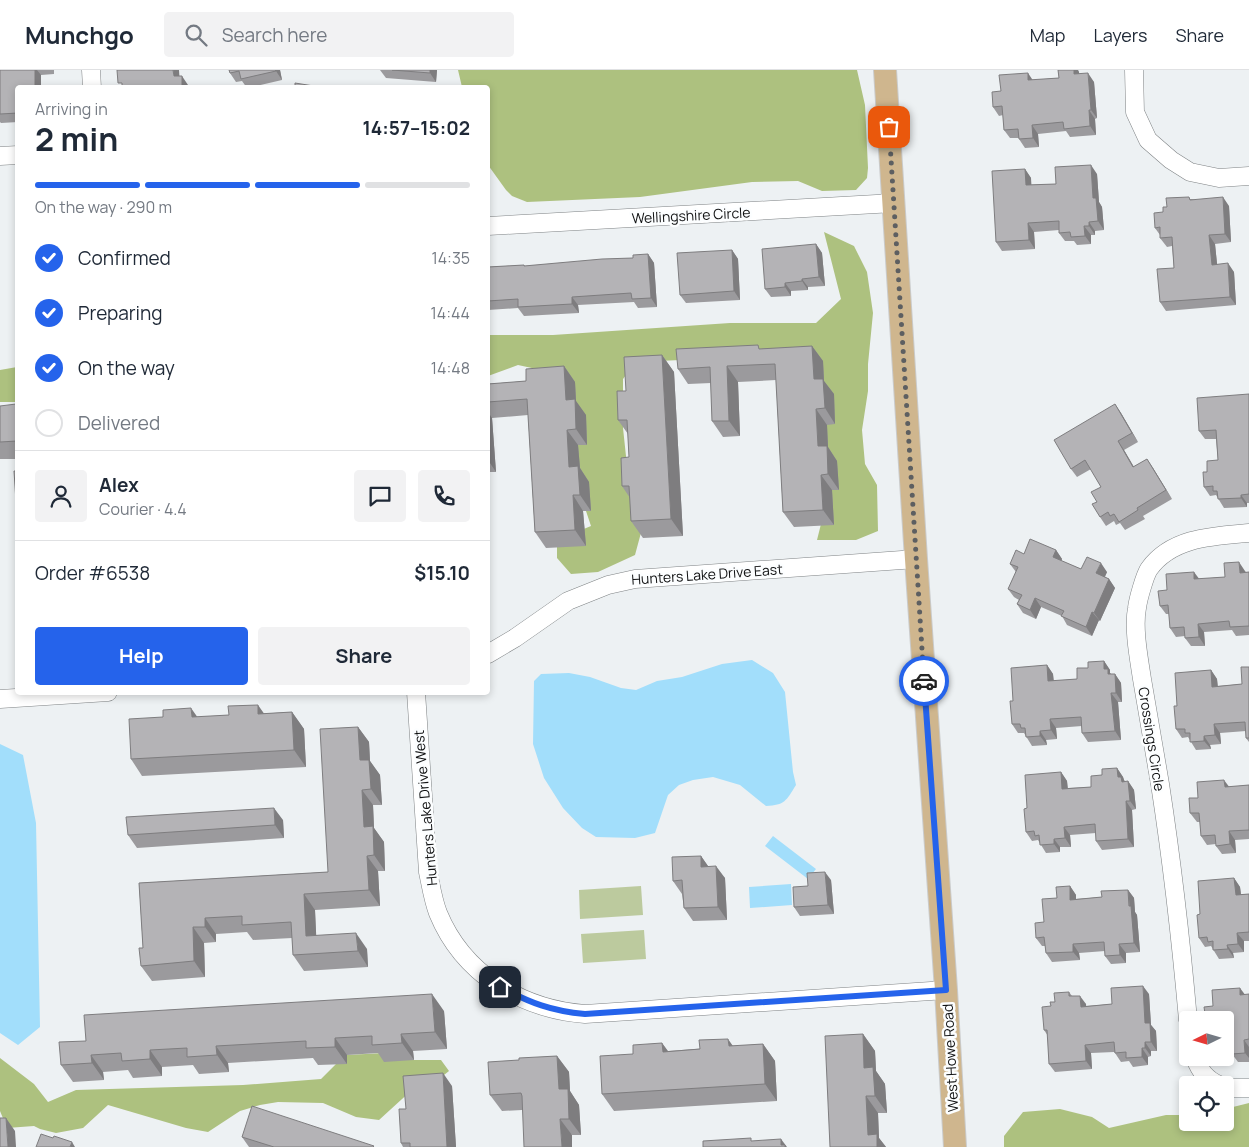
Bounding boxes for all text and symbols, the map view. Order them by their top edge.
search box [164,12,514,57]
text: Munchgo [25,18,134,51]
icon: search [182,21,210,49]
text: Search here [222,22,327,48]
text: Map [1030,23,1065,47]
text: Layers [1093,23,1147,47]
text: Share [1175,23,1224,47]
text: Arriving in [35,98,108,120]
pin [868,106,910,148]
icon: bag [875,113,903,141]
text: 14:57–15:02 [362,115,470,141]
text: 2 min [35,117,118,161]
text: On the way · 290 m [35,196,172,218]
street label: Wellingshire Circle [631,202,751,228]
icon: check [35,244,63,272]
text: Confirmed [78,245,171,271]
text: 14:35 [431,247,470,269]
icon: check [35,299,63,327]
text: Preparing [78,300,163,326]
text: 14:44 [431,302,470,324]
icon: check [35,354,63,382]
text: On the way [78,355,175,381]
text: 14:48 [431,357,470,379]
text: Delivered [78,410,160,436]
button: person [35,470,87,522]
button: chat [354,470,406,522]
button: phone [418,470,470,522]
text: Alex [99,472,139,498]
text: Courier · 4.4 [99,498,187,520]
street label: Hunters Lake Drive East [631,559,784,589]
text: Order #6538 [35,560,150,586]
text: $15.10 [414,560,470,586]
button: Help [35,627,248,685]
button: Share [258,627,470,685]
courier [899,656,949,706]
icon: car [910,667,938,695]
street label: Crossings Circle [1134,686,1170,792]
street label: Hunters Lake Drive West [409,729,441,887]
pin [479,966,521,1008]
icon: home [486,973,514,1001]
street label: West Howe Road [938,1003,962,1113]
north arrow [1179,1011,1234,1066]
map controls [1179,1011,1234,1131]
button: locate [1179,1076,1234,1131]

